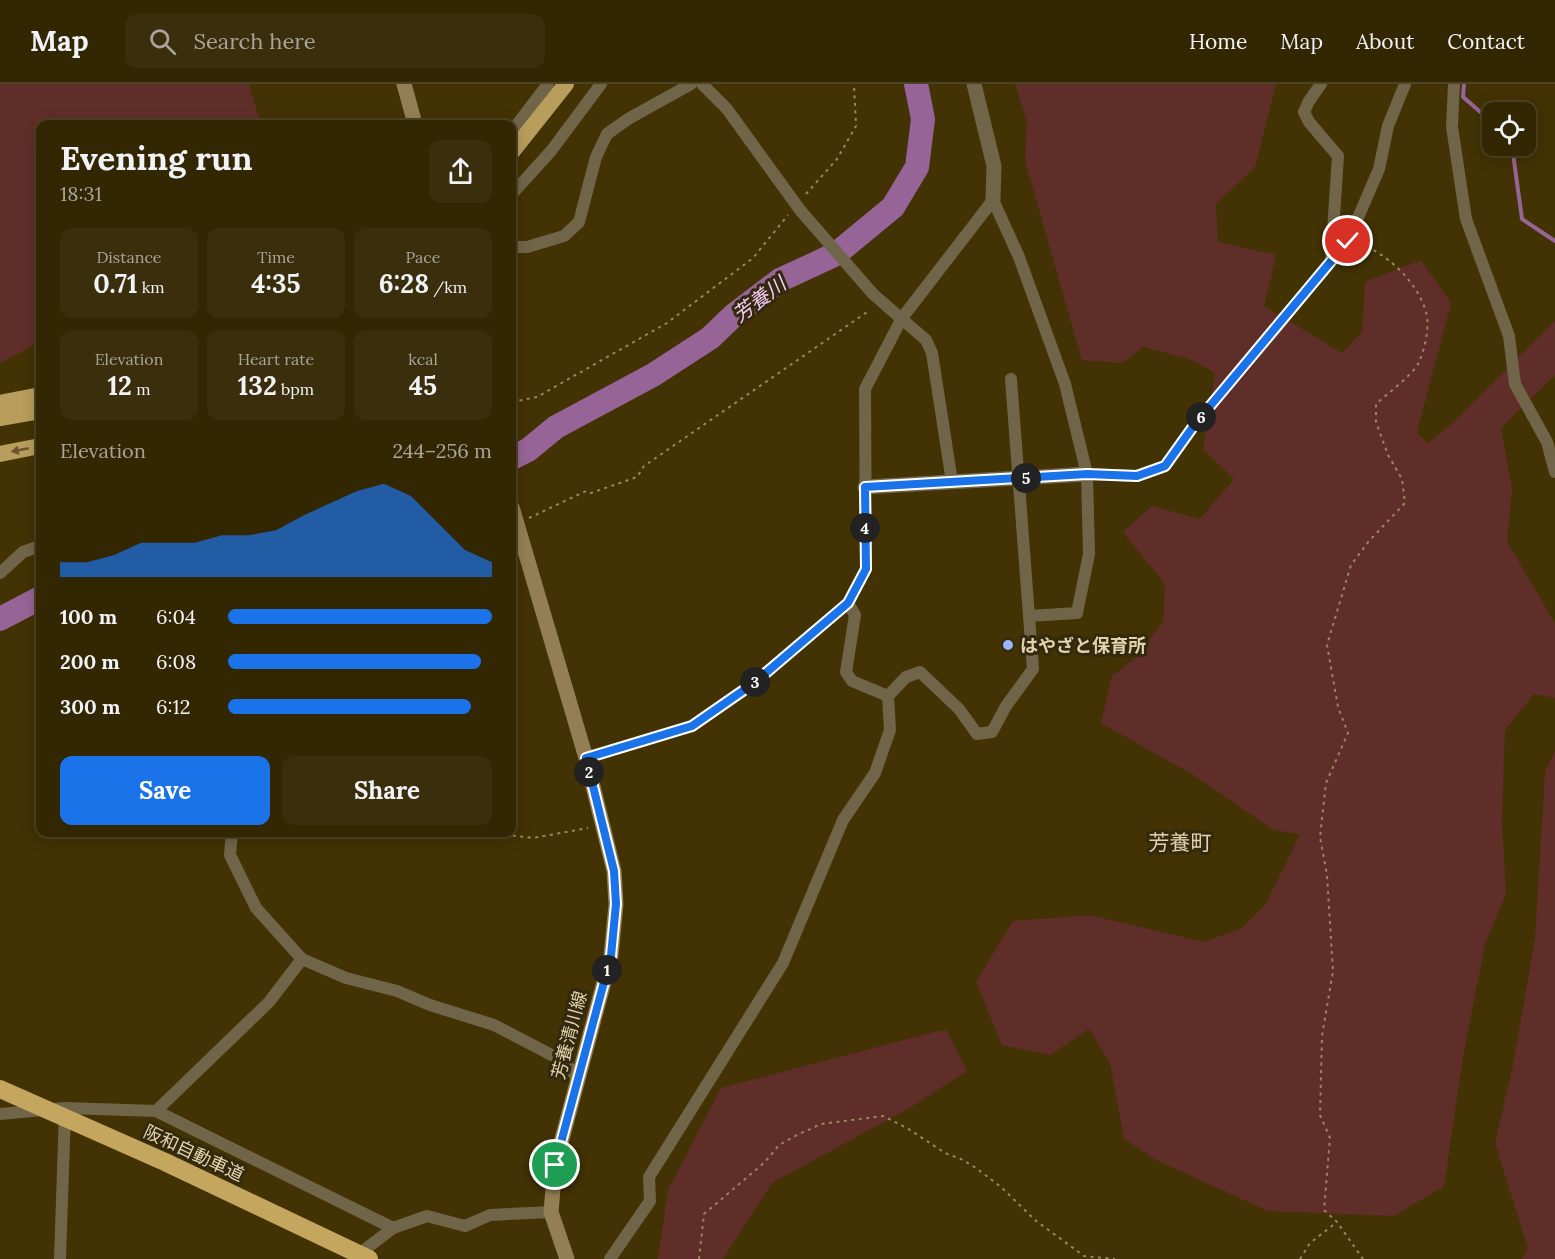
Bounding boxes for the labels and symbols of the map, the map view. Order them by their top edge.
pin [1322,215,1373,266]
water label: 芳養川 [728,270,792,327]
pin: 6 [1186,402,1216,432]
one-way arrow [11,446,30,455]
pin: 5 [1011,463,1041,493]
pin: 4 [850,513,880,543]
place label: はやざと保育所 [1020,634,1146,657]
marker: はやざと保育所 [1001,638,1015,652]
pin: 3 [740,667,770,697]
pin: 2 [574,757,604,787]
district label: 芳養町 [1149,829,1212,856]
pin: 1 [592,955,622,985]
street label: 芳養清川線 [546,989,592,1081]
street label: 阪和自動車道 [140,1120,248,1186]
pin [529,1139,580,1190]

